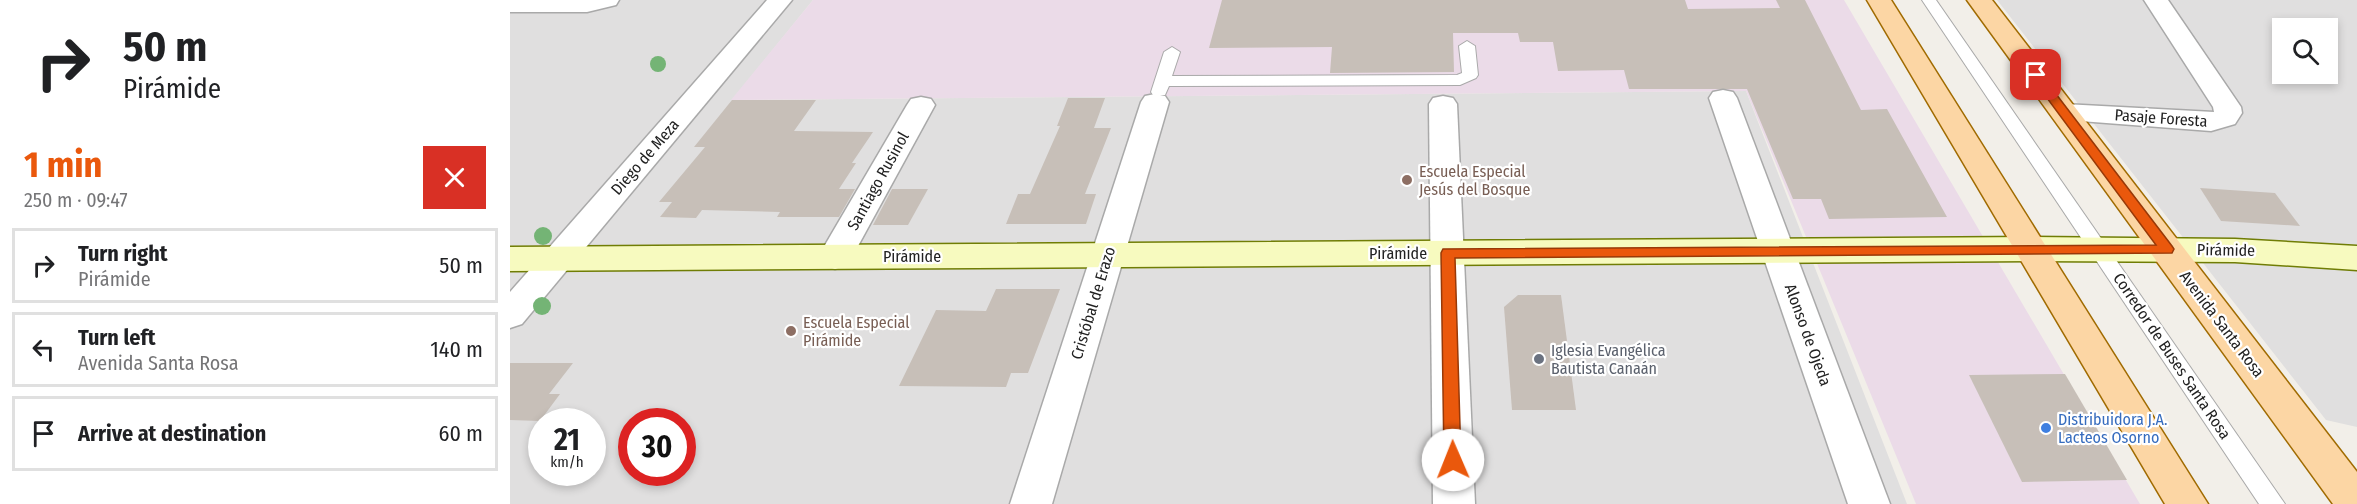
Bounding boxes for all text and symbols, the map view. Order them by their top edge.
map controls [2272,18,2338,84]
button: search [2272,18,2338,84]
text: 50 m [123,22,207,72]
icon: right [24,24,102,102]
pin [2010,49,2061,100]
icon: arrive [2019,58,2052,91]
text: Pirámide [123,73,221,105]
street label: Pasaje Foresta [2114,105,2208,131]
street label: Diego de Meza [607,115,683,199]
street label: Santiago Rusinol [843,128,913,234]
text: 1 min [24,143,102,187]
button: close [423,146,486,209]
place label: Escuela Especial Jesús del Bosque [1419,162,1530,199]
marker: Escuela Especial Jesús del Bosque [1400,173,1414,187]
text: 250 m · 09:47 [24,188,128,212]
text: Turn right [78,240,167,267]
street label: Pirámide [2197,240,2255,260]
street label: Cristóbal de Erazo [1067,244,1119,362]
street label: Pirámide [1369,244,1427,263]
street label: Pirámide [883,247,941,266]
icon: right [27,249,60,282]
text: 50 m [439,252,483,279]
text: Pirámide [78,267,151,291]
street label: Avenida Santa Rosa [2176,267,2268,381]
street label: Corredor de Buses Santa Rosa [2109,269,2235,443]
street label: Alonso de Ojeda [1781,281,1835,389]
place label: Escuela Especial Pirámide [803,313,909,350]
text: Turn left [78,324,156,351]
marker: Escuela Especial Pirámide [784,324,798,338]
icon: left [27,333,60,366]
text: 140 m [430,336,483,363]
place label: Iglesia Evangélica Bautista Canaán [1551,341,1666,378]
text: Avenida Santa Rosa [78,351,239,375]
marker: Iglesia Evangélica Bautista Canaán [1532,352,1546,366]
speed limit sign: 30 [618,408,696,486]
place label: Distribuidora J.A. Lacteos Osorno [2058,410,2167,447]
icon: arrive [27,417,60,450]
text: Arrive at destination [78,420,266,447]
text: 60 m [439,420,483,447]
marker: Distribuidora J.A. Lacteos Osorno [2039,421,2053,435]
text: 21 [554,422,580,458]
position arrow [1421,428,1485,492]
text: km/h [550,453,584,471]

